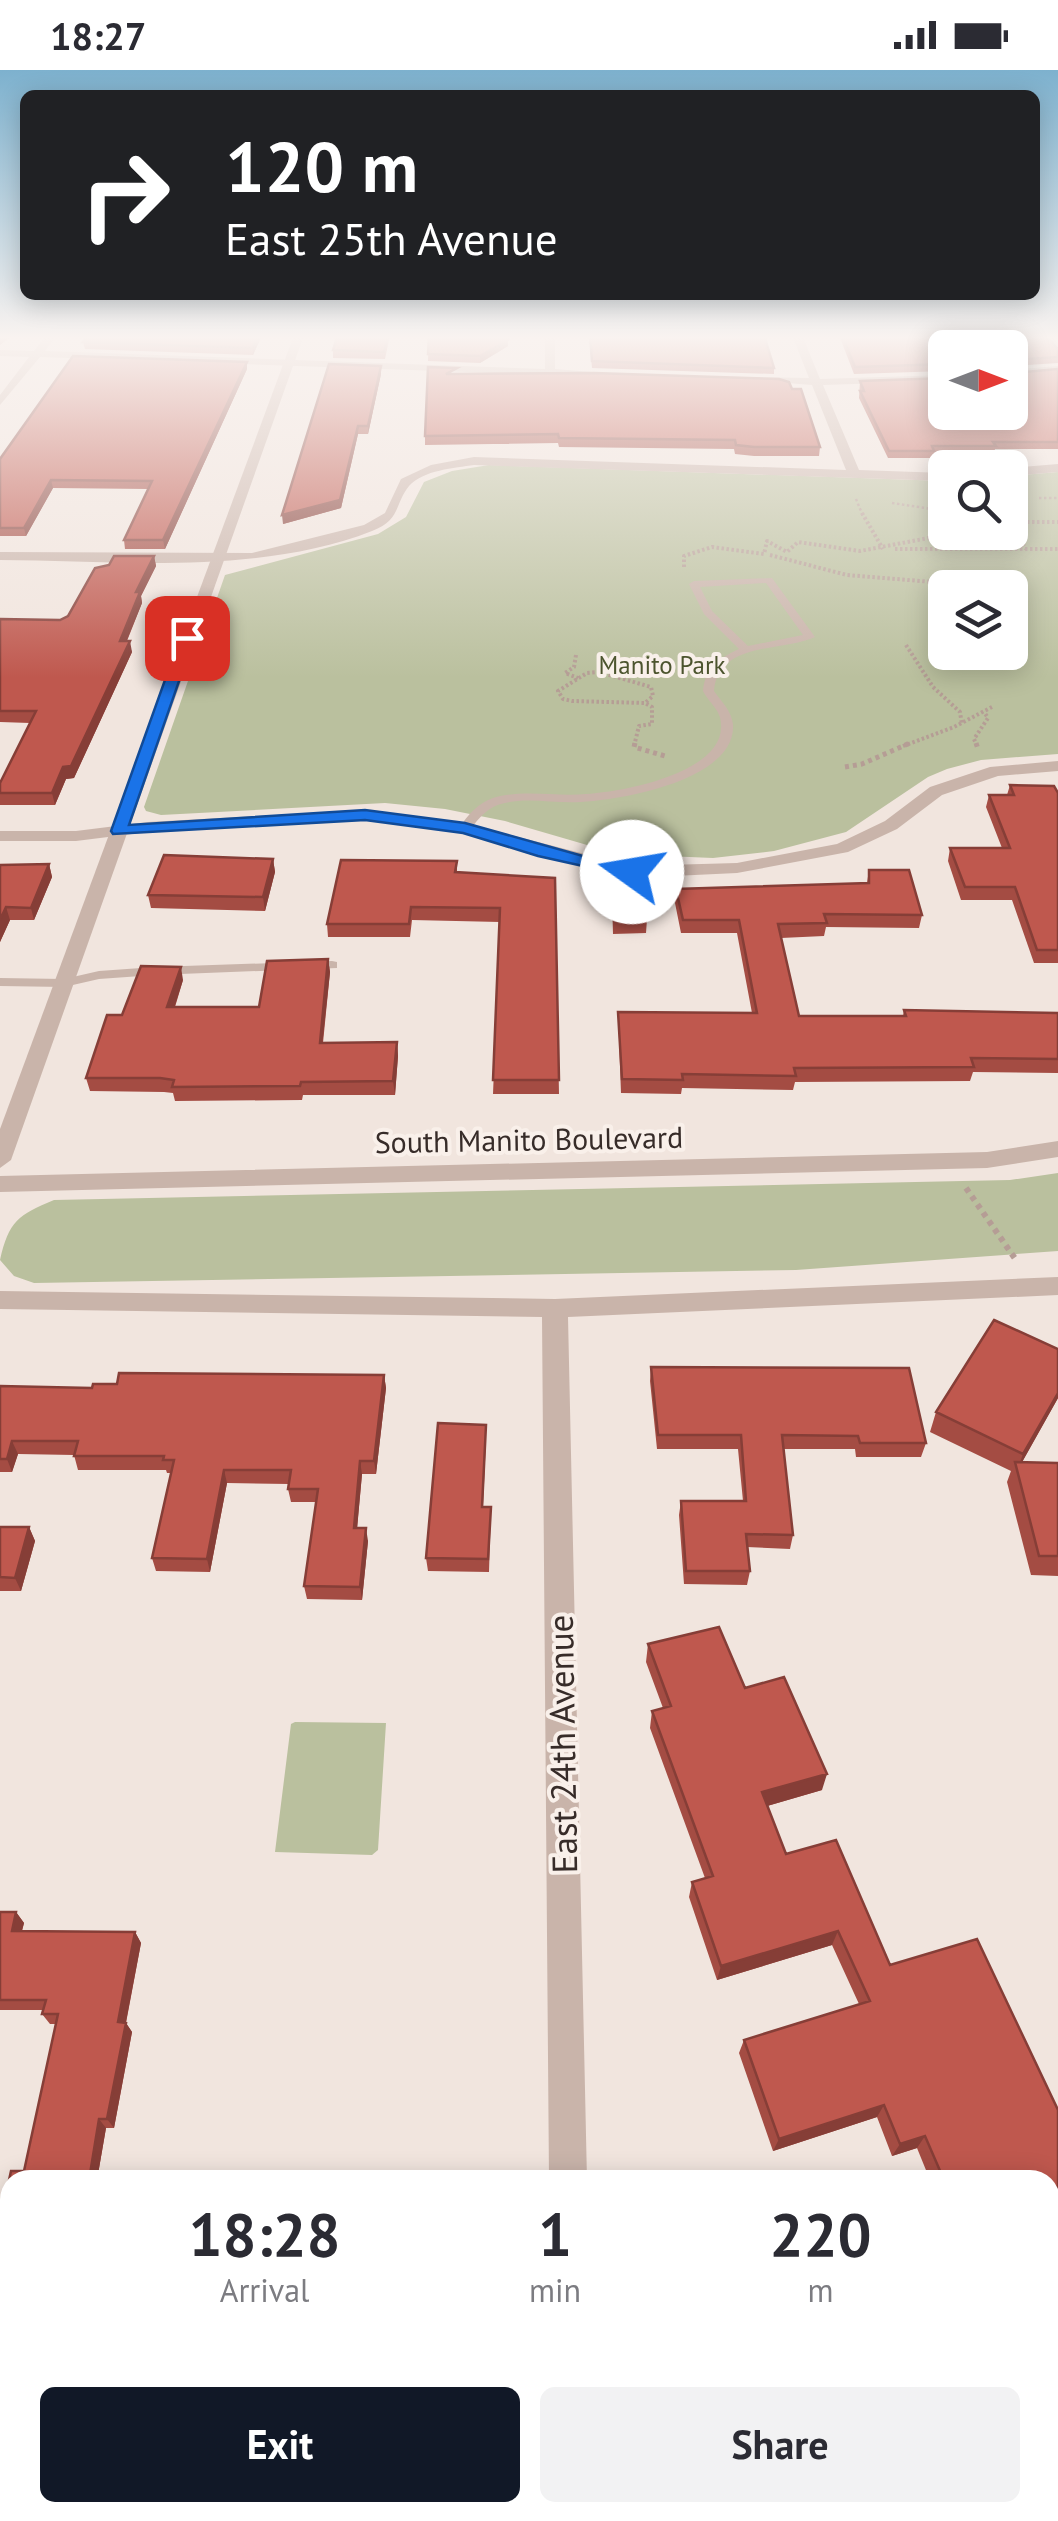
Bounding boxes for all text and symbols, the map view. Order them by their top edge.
text: 18:27 [50,11,146,60]
text: 120 m [225,121,418,211]
icon: right [60,130,190,260]
text: East 25th Avenue [225,209,558,267]
north arrow [928,330,1028,430]
map controls [928,330,1028,670]
button: search [928,450,1028,550]
button: layers [928,570,1028,670]
pin [145,596,230,681]
icon: arrive [160,611,215,666]
park label: Manito Park [599,649,725,681]
position arrow [580,820,684,924]
street label: South Manito Boulevard [374,1117,684,1161]
street label: East 24th Avenue [537,1614,587,1874]
text: 18:28 [188,2195,341,2273]
text: 1 [538,2195,572,2273]
text: 220 [770,2195,872,2273]
text: Arrival [220,2269,309,2311]
text: min [529,2269,581,2311]
text: m [808,2269,834,2311]
button: Exit [40,2387,520,2502]
button: Share [540,2387,1020,2502]

